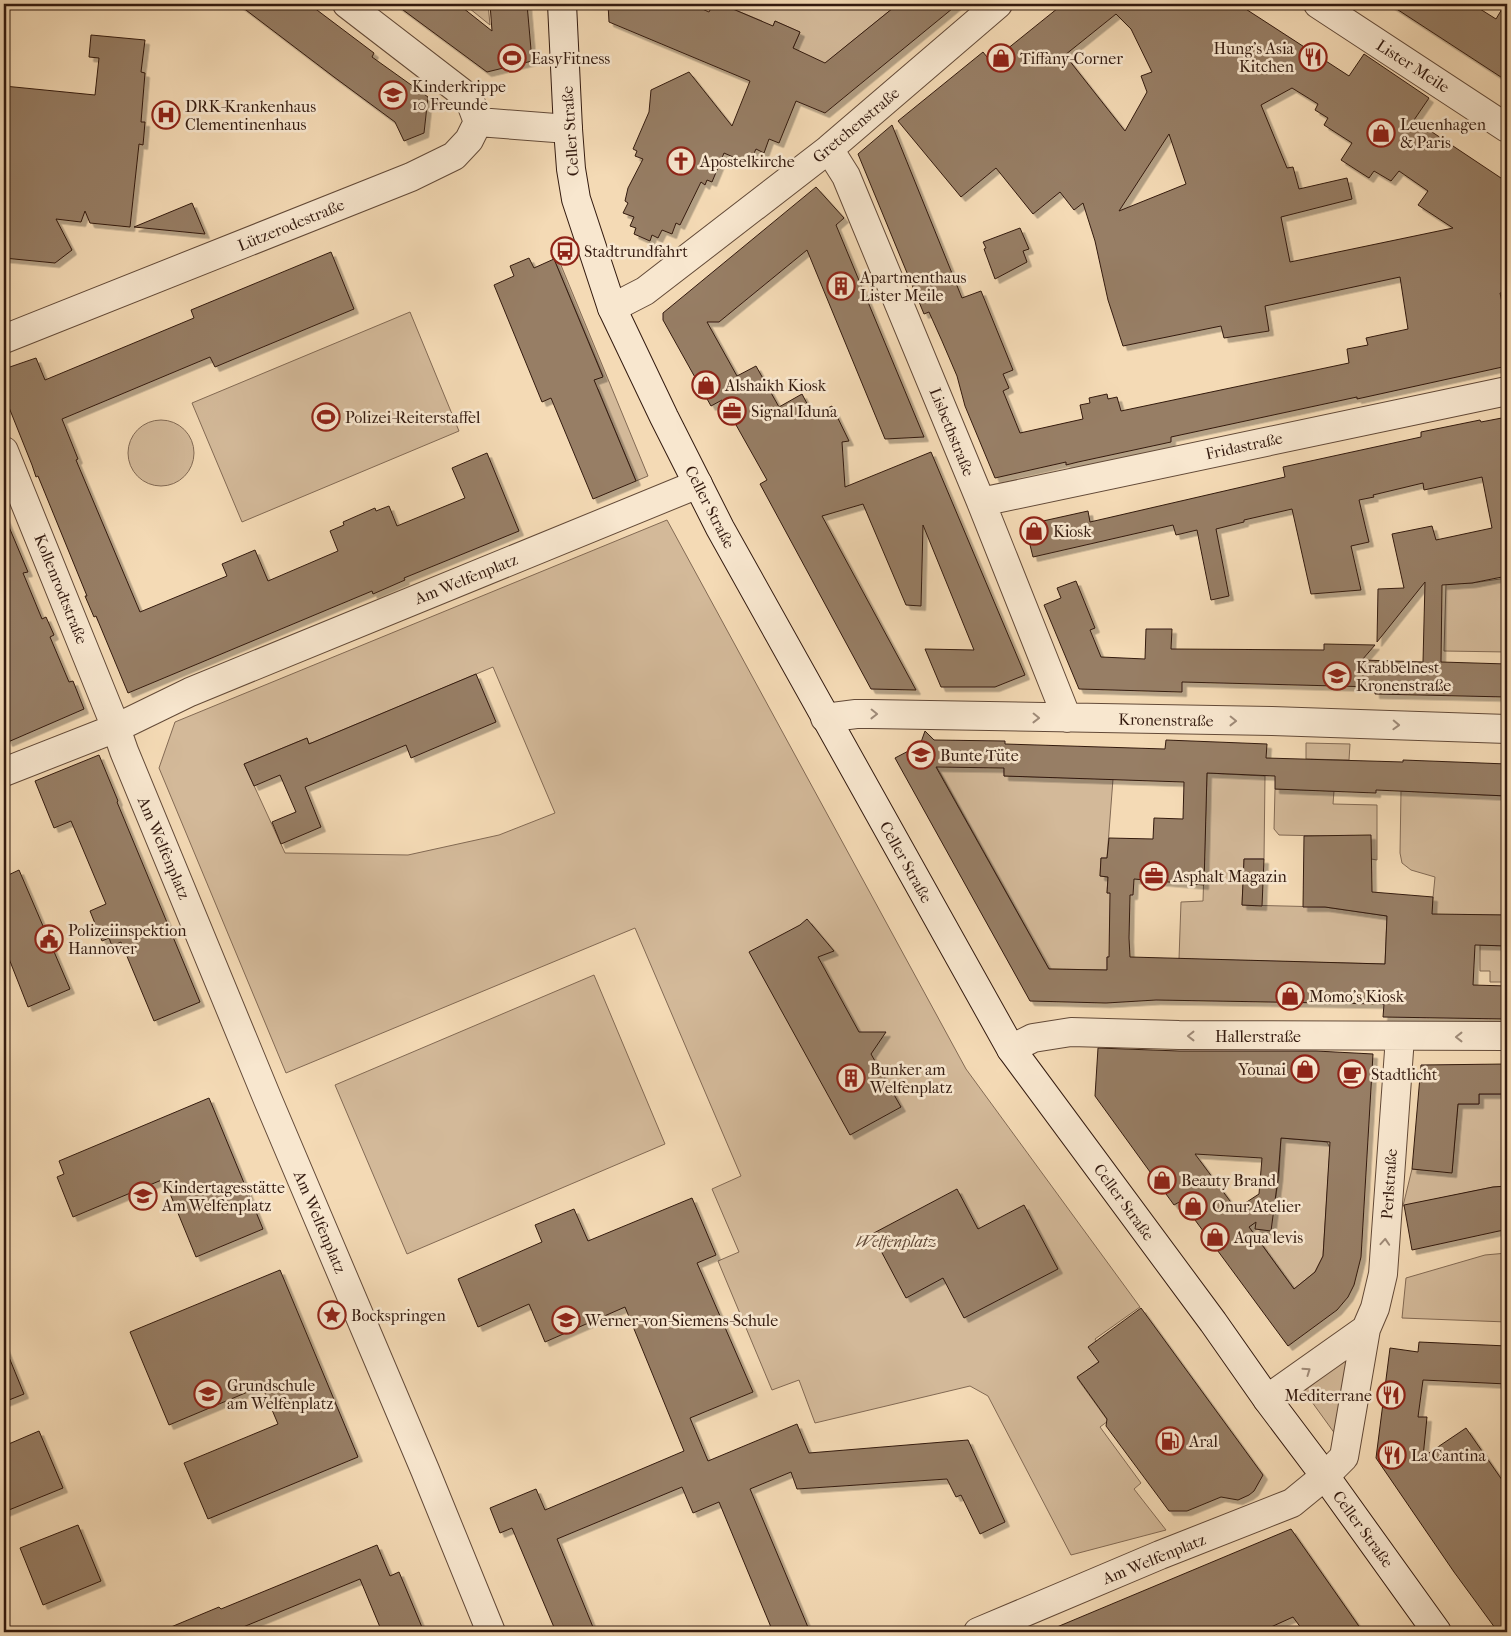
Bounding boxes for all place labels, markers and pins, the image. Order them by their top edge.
place label: Hung's Asia Kitchen [1214,39,1295,76]
restaurant icon: Hung's Asia Kitchen [1298,42,1328,72]
sports icon: EasyFitness [497,43,527,73]
shop icon: Tiffany-Corner [986,43,1016,73]
place label: EasyFitness [531,49,610,68]
place label: Tiffany-Corner [1020,49,1123,68]
place label: Kinderkrippe 10 Freunde [412,77,506,114]
school or university icon: Kinderkrippe 10 Freunde [378,80,408,110]
place label: DRK-Krankenhaus Clementinenhaus [185,97,316,134]
hospital icon: DRK-Krankenhaus Clementinenhaus [151,100,181,130]
place label: Leuenhagen & Paris [1400,115,1487,152]
shop icon: Leuenhagen & Paris [1366,118,1396,148]
church icon: Apostelkirche [666,146,696,176]
place label: Apostelkirche [699,152,795,171]
bus stop icon: Stadtrundfahrt [550,236,580,266]
place label: Stadtrundfahrt [584,242,688,261]
place label: Apartmenthaus Lister Meile [859,268,966,305]
building icon: Apartmenthaus Lister Meile [826,271,856,301]
shop icon: Alshaikh Kiosk [691,370,721,400]
place label: Alshaikh Kiosk [724,376,827,395]
office icon: Signal Iduna [717,396,747,426]
sports icon: Polizei-Reiterstaffel [311,402,341,432]
place label: Signal Iduna [751,402,838,421]
place label: Polizei-Reiterstaffel [345,408,481,427]
shop icon: Kiosk [1019,516,1049,546]
place label: Kiosk [1053,522,1092,541]
place label: Krabbelnest Kronenstraße [1356,658,1451,695]
school or university icon: Krabbelnest Kronenstraße [1322,661,1352,691]
school or university icon: Bunte Tüte [906,740,936,770]
place label: Bunte Tüte [940,746,1019,765]
office icon: Asphalt Magazin [1139,861,1169,891]
place label: Asphalt Magazin [1172,867,1287,886]
place label: Polizeiinspektion Hannover [68,921,187,958]
public building icon: Polizeiinspektion Hannover [34,924,64,954]
shop icon: Momo's Kiosk [1275,981,1305,1011]
place label: Momo's Kiosk [1309,987,1405,1006]
shop icon: Younai [1290,1054,1320,1084]
cafe icon: Stadtlicht [1337,1059,1367,1089]
place label: Bunker am Welfenplatz [869,1060,952,1097]
place label: Younai [1237,1060,1286,1079]
building icon: Bunker am Welfenplatz [836,1063,866,1093]
place label: Stadtlicht [1371,1065,1438,1084]
shop icon: Beauty Brand [1147,1165,1177,1195]
place label: Beauty Brand [1181,1171,1276,1190]
place label: Kindertagesstätte Am Welfenplatz [161,1178,285,1215]
school or university icon: Kindertagesstätte Am Welfenplatz [128,1181,158,1211]
shop icon: Onur Atelier [1178,1191,1208,1221]
place label: Onur Atelier [1212,1197,1301,1216]
shop icon: Aqua levis [1200,1222,1230,1252]
place label: Aqua levis [1233,1228,1303,1247]
place icon: Bockspringen [317,1300,347,1330]
school or university icon: Werner-von-Siemens-Schule [551,1305,581,1335]
place label: Bockspringen [351,1306,446,1325]
place label: Werner-von-Siemens-Schule [584,1311,778,1330]
place label: Grundschule am Welfenplatz [227,1376,333,1413]
school or university icon: Grundschule am Welfenplatz [193,1379,223,1409]
restaurant icon: Mediterrane [1376,1380,1406,1410]
place label: Mediterrane [1285,1386,1372,1405]
fuel station icon: Aral [1155,1426,1185,1456]
place label: Aral [1188,1432,1219,1451]
restaurant icon: La Cantina [1377,1440,1407,1470]
place label: La Cantina [1411,1446,1487,1465]

